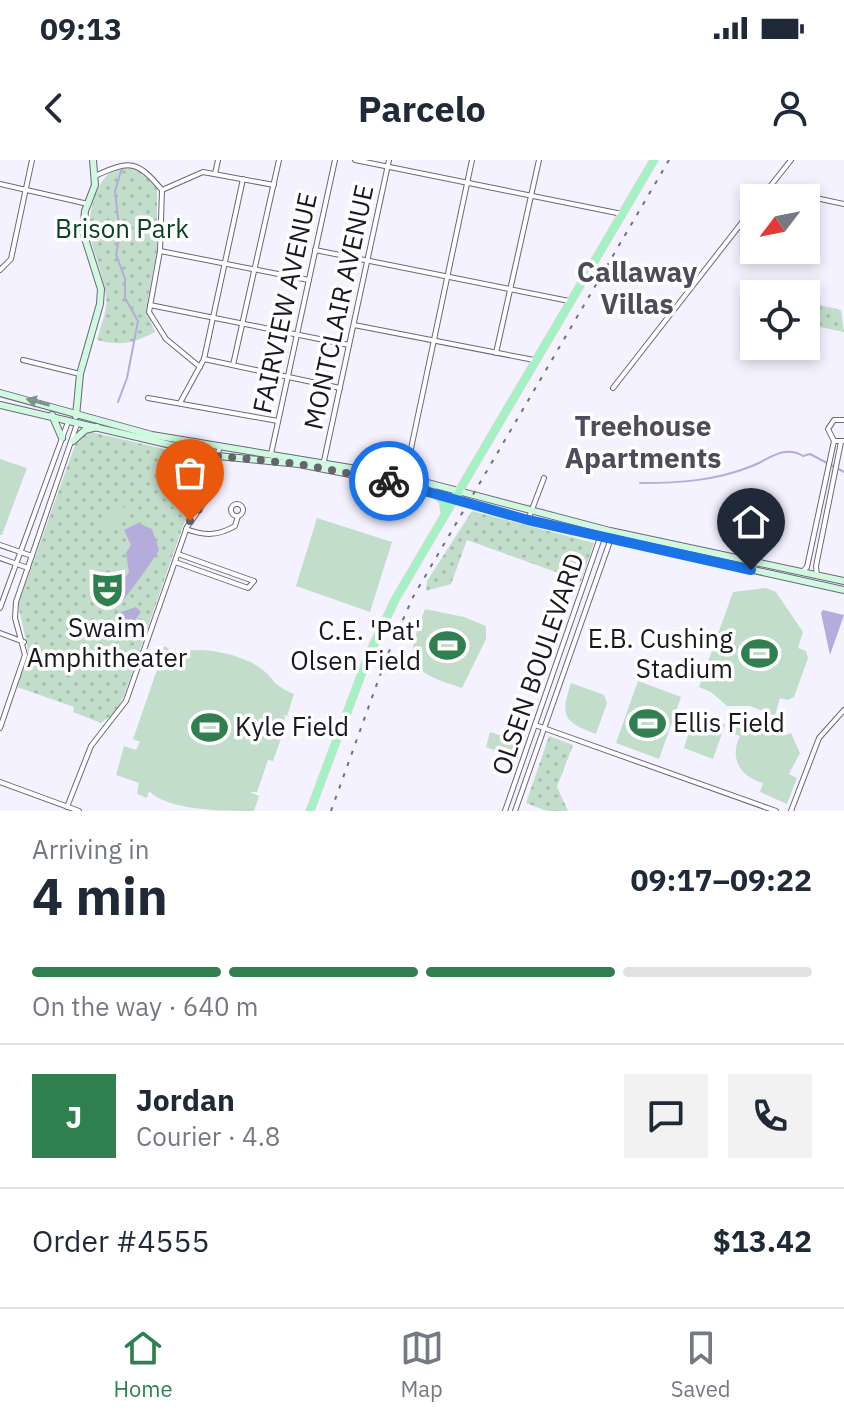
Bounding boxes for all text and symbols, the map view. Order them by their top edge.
text: 09:13 [40,9,122,48]
text: Parcelo [358,85,486,132]
icon: back [32,86,76,130]
icon: person [768,86,812,130]
street label: MONTCLAIR AVENUE [295,181,381,432]
north arrow [740,184,820,264]
map controls [740,184,820,360]
street label: FAIRVIEW AVENUE [244,189,324,416]
park label: Brison Park [55,211,189,245]
district label: Callaway Villas [577,253,697,322]
button: locate [740,280,820,360]
one-way arrow [25,395,50,407]
district label: Treehouse Apartments [565,407,721,476]
pin [156,439,224,521]
courier [349,441,429,521]
icon: bag [168,451,212,495]
icon: bike [367,459,411,503]
pin [717,488,785,570]
icon: home [729,500,773,544]
street label: OLSEN BOULEVARD [483,548,591,779]
theatre icon: Swaim Amphitheater [88,570,126,608]
place label: Swaim Amphitheater [27,610,188,674]
place label: C.E. 'Pat' Olsen Field [290,613,421,677]
place label: E.B. Cushing Stadium [588,621,733,685]
sports icon: C.E. 'Pat' Olsen Field [428,627,466,665]
sports icon: E.B. Cushing Stadium [740,635,778,673]
sports icon: Ellis Field [628,704,666,742]
place label: Ellis Field [673,705,785,739]
sports icon: Kyle Field [190,708,228,746]
place label: Kyle Field [235,709,349,743]
text: Arriving in [32,832,149,866]
text: 09:17–09:22 [631,860,812,899]
text: 4 min [32,862,168,929]
text: On the way · 640 m [32,989,258,1023]
button: chat [624,1074,708,1158]
button: phone [728,1074,812,1158]
text: Jordan [136,1080,235,1119]
text: J [66,1097,82,1136]
text: Courier · 4.8 [136,1119,280,1153]
text: Order #4555 [32,1221,209,1260]
text: $13.42 [713,1221,812,1260]
tab: Home [113,1326,173,1403]
tab: Map [400,1326,444,1403]
tab: Saved [671,1326,730,1403]

